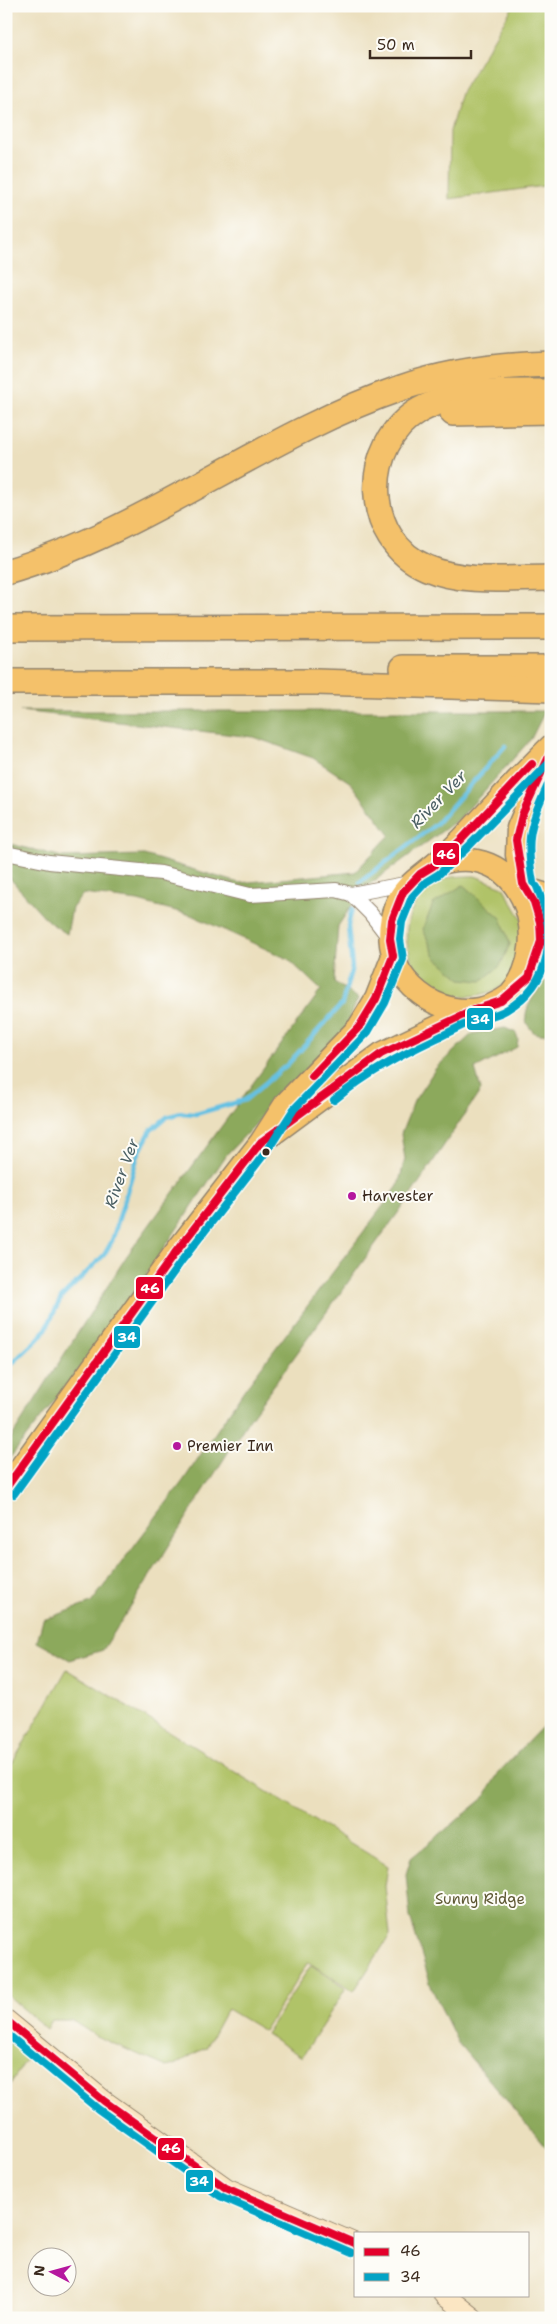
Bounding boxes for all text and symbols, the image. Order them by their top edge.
scale bar [370,28,471,60]
text: 50 m [377,35,415,55]
water label: River Ver [406,766,471,833]
line badge: 46 [432,842,460,866]
text: 46 [436,845,456,863]
line badge: 34 [466,1007,494,1031]
text: 34 [470,1010,490,1028]
water label: River Ver [99,1135,144,1211]
unlabelled marker [261,1147,271,1157]
place label: Harvester [362,1186,434,1206]
marker: Harvester [346,1190,358,1202]
line badge: 46 [135,1276,164,1300]
text: 46 [140,1279,160,1297]
line badge: 34 [113,1325,141,1349]
text: 34 [117,1328,137,1346]
place label: Premier Inn [187,1436,274,1456]
marker: Premier Inn [171,1440,183,1452]
park label: Sunny Ridge [435,1889,525,1909]
line badge: 46 [157,2137,185,2161]
text: 46 [161,2139,181,2157]
line badge: 34 [185,2169,214,2193]
text: 34 [189,2172,209,2190]
legend [354,2232,530,2296]
text: 46 [400,2241,421,2261]
north arrow [28,2246,78,2296]
text: N [30,2264,49,2277]
text: 34 [400,2267,420,2287]

